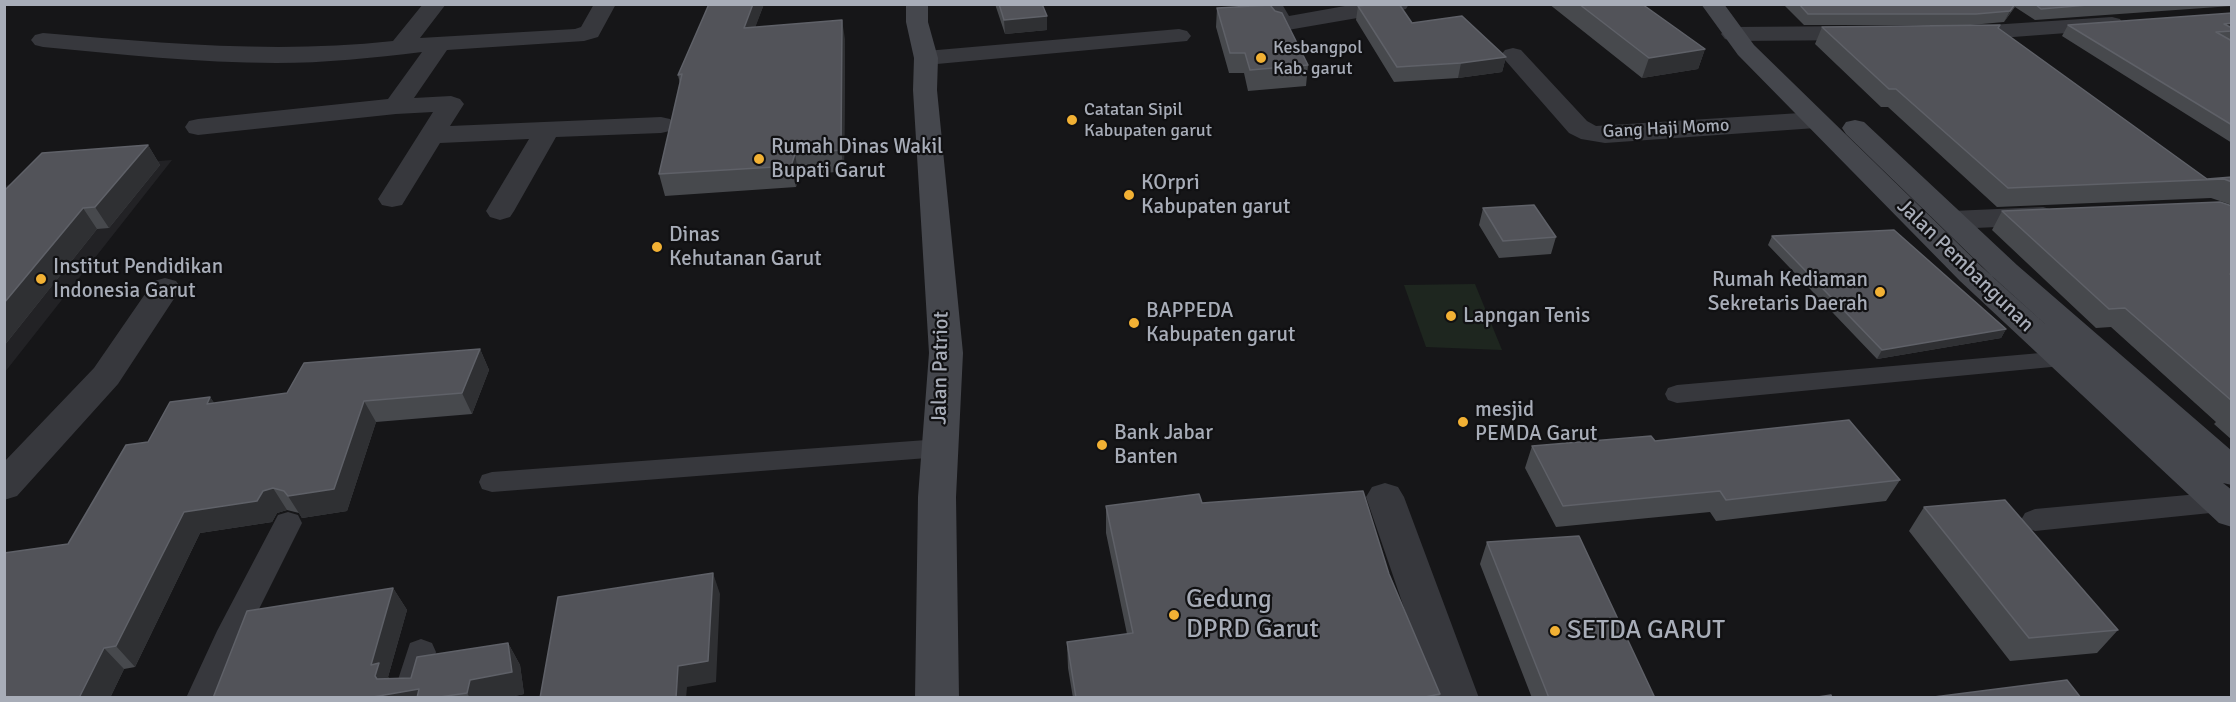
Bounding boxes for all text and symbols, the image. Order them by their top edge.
place label: Kesbangpol Kab. garut [1273,37,1362,80]
marker: Kesbangpol Kab. garut [1254,51,1268,65]
place label: Catatan Sipil Kabupaten garut [1084,99,1212,142]
marker: Catatan Sipil Kabupaten garut [1065,113,1079,127]
street label: Gang Haji Momo [1602,115,1730,143]
place label: Rumah Dinas Wakil Bupati Garut [771,134,943,184]
marker: Rumah Dinas Wakil Bupati Garut [752,152,766,166]
place label: KOrpri Kabupaten garut [1141,170,1290,220]
marker: KOrpri Kabupaten garut [1122,188,1136,202]
street label: Jalan Pembangunan [1891,194,2039,338]
place label: Dinas Kehutanan Garut [669,222,821,272]
marker: Dinas Kehutanan Garut [650,240,664,254]
place label: Institut Pendidikan Indonesia Garut [53,254,223,304]
place label: Rumah Kediaman Sekretaris Daerah [1708,267,1868,317]
marker: Institut Pendidikan Indonesia Garut [34,272,48,286]
marker: Rumah Kediaman Sekretaris Daerah [1873,285,1887,299]
place label: BAPPEDA Kabupaten garut [1146,298,1295,348]
place label: Lapngan Tenis [1463,303,1590,329]
marker: Lapngan Tenis [1444,309,1458,323]
street label: Jalan Patriot [927,311,955,425]
marker: BAPPEDA Kabupaten garut [1127,316,1141,330]
place label: mesjid PEMDA Garut [1475,397,1597,447]
marker: mesjid PEMDA Garut [1456,415,1470,429]
place label: Bank Jabar Banten [1114,420,1213,470]
marker: Bank Jabar Banten [1095,438,1109,452]
place label: Gedung DPRD Garut [1186,584,1319,646]
marker: Gedung DPRD Garut [1167,608,1181,622]
place label: SETDA GARUT [1567,615,1725,647]
marker: SETDA GARUT [1548,624,1562,638]

